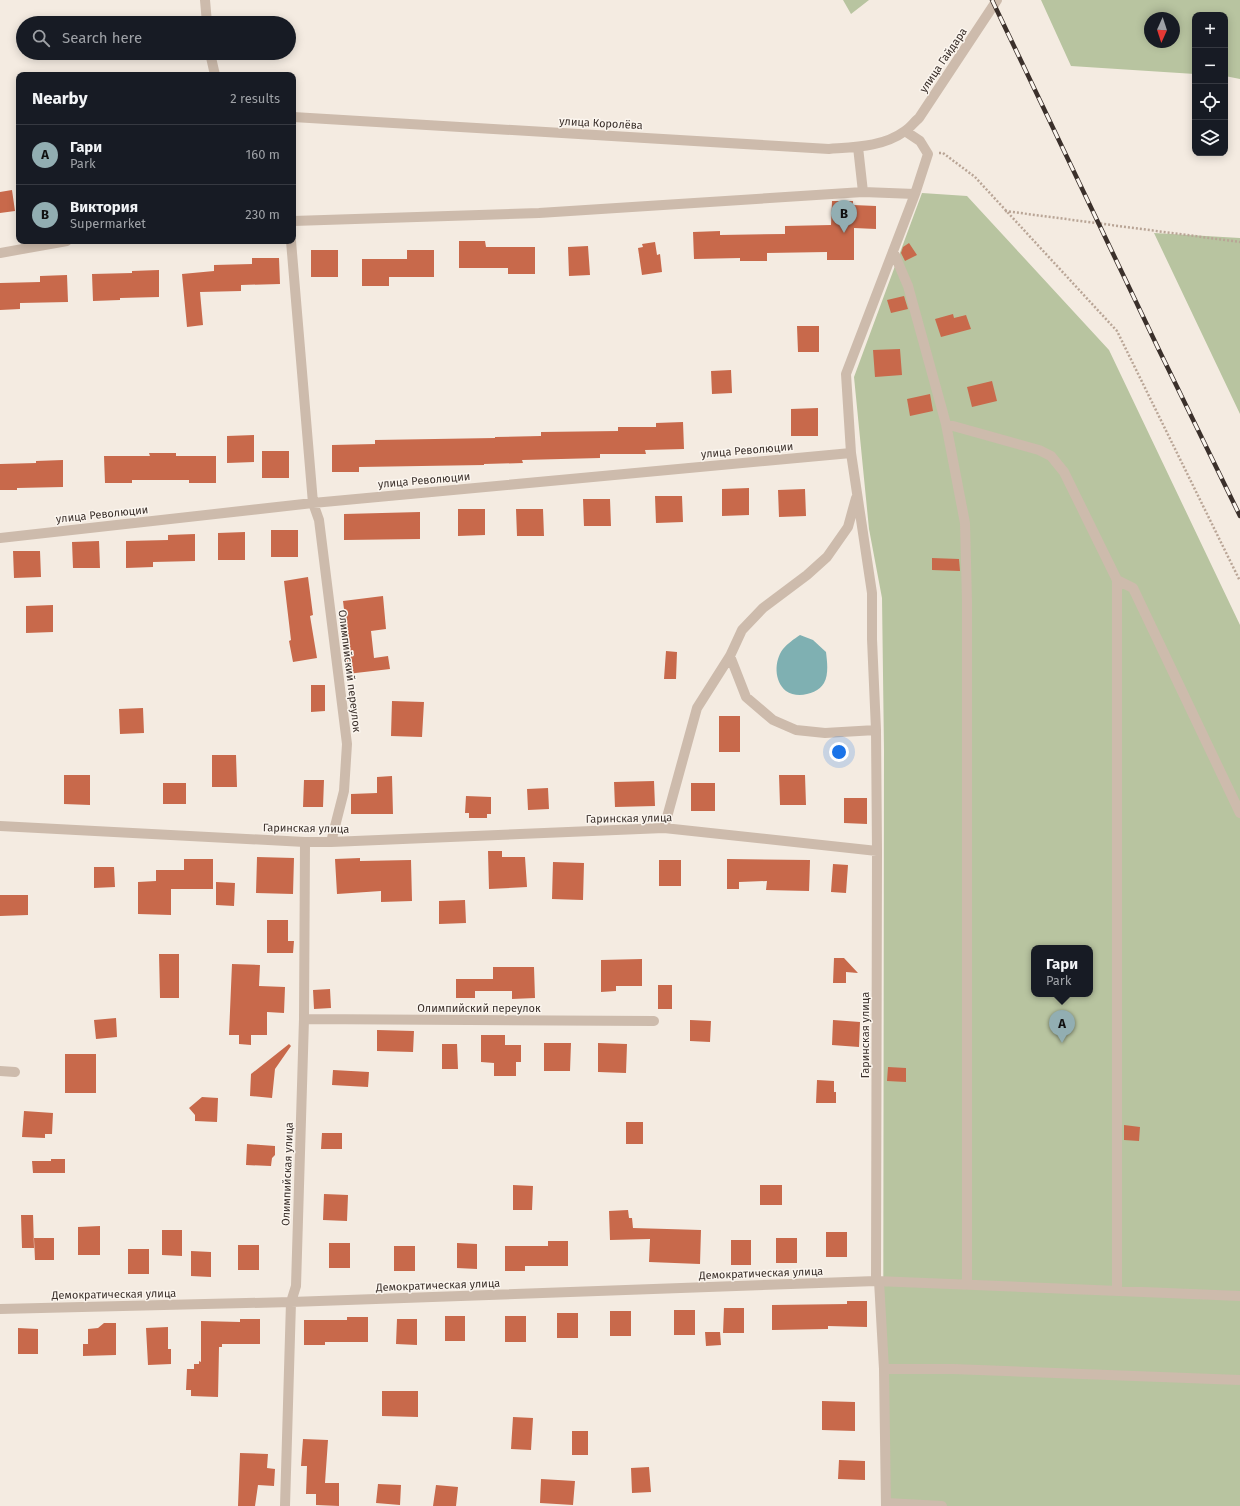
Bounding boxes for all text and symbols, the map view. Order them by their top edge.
north arrow [1144,12,1180,48]
map controls [1192,12,1228,156]
button: + [1192,12,1228,48]
search box [16,16,296,60]
street label: улица Гайдара [917,25,970,95]
icon: search [30,27,52,49]
text: Search here [62,29,142,47]
button: − [1192,48,1228,84]
button: locate [1192,84,1228,120]
text: Nearby [32,88,87,109]
text: 2 results [230,91,280,106]
street label: улица Королёва [559,115,643,132]
button: layers [1192,120,1228,156]
text: Гари [70,138,102,156]
text: A [41,147,49,162]
text: 160 m [246,147,280,162]
text: Park [70,156,96,171]
text: Виктория [70,198,138,216]
pin: B [831,200,857,233]
text: B [41,207,49,222]
text: 230 m [245,207,280,222]
text: Supermarket [70,216,146,231]
street label: улица Революции [700,440,794,461]
street label: улица Революции [377,470,471,491]
street label: улица Революции [55,503,149,526]
street label: Олимпийский переулок [336,609,364,733]
your location [829,742,849,762]
street label: Гаринская улица [586,811,672,826]
street label: Гаринская улица [263,821,349,836]
popup [1031,945,1093,997]
text: Гари [1046,955,1078,973]
text: Park [1046,973,1071,988]
street label: Гаринская улица [859,992,872,1078]
street label: Олимпийский переулок [417,1002,541,1015]
pin: A [1049,1010,1075,1043]
street label: Олимпийская улица [279,1122,296,1226]
street label: Демократическая улица [698,1265,823,1282]
street label: Демократическая улица [375,1277,500,1294]
street label: Демократическая улица [51,1287,176,1302]

